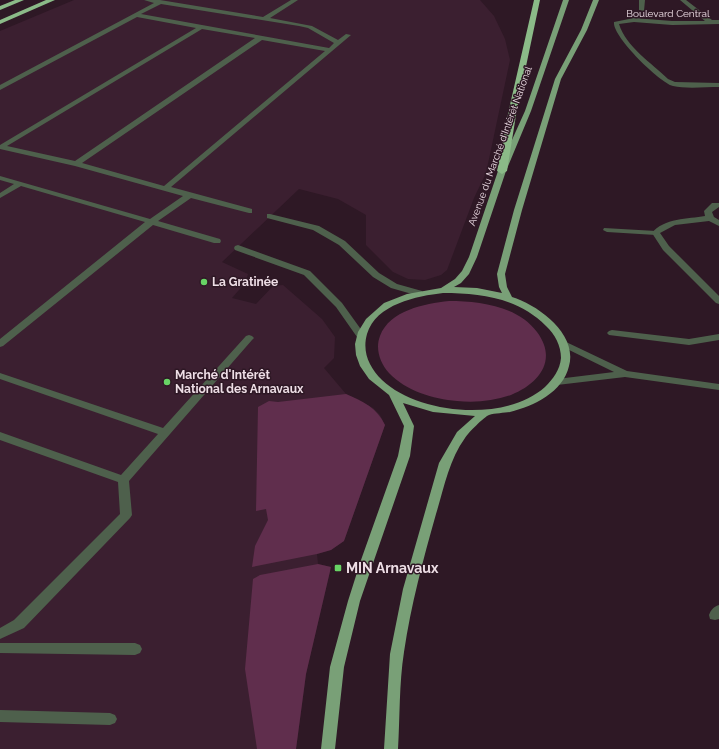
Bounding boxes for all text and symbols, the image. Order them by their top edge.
street label: Boulevard Central [626,8,710,19]
street label: Avenue du Marché d'Intérêt National [466,65,534,227]
place label: La Gratinée [212,275,278,289]
marker: La Gratinée [199,277,209,287]
place label: Marché d'Intérêt National des Arnavaux [175,368,304,396]
marker: Marché d'Intérêt National des Arnavaux [162,377,172,387]
place label: MIN Arnavaux [346,560,439,576]
marker: MIN Arnavaux [333,563,343,573]

